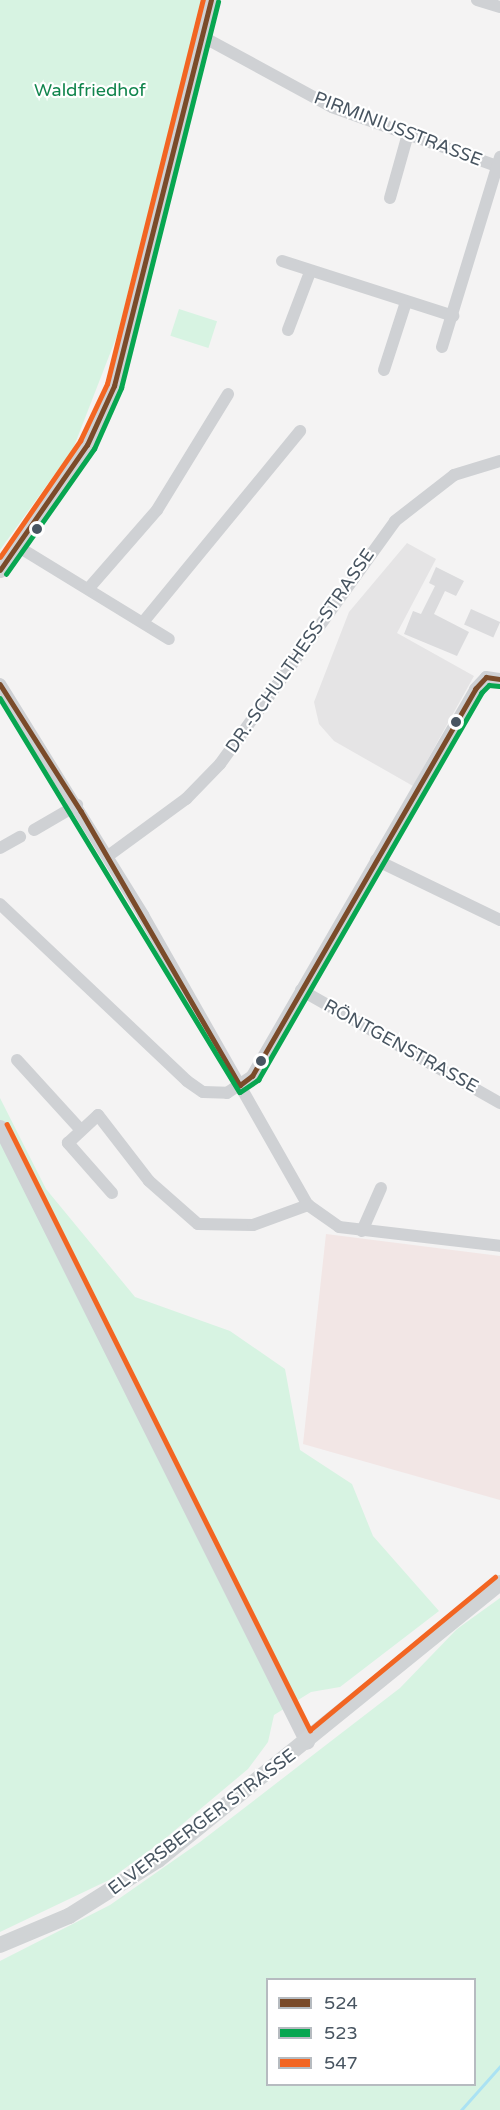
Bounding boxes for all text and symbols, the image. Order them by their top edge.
park label: Waldfriedhof [34,79,146,101]
street label: PIRMINIUSSTRASSE [311,87,485,171]
unlabelled marker [31,523,43,535]
street label: DR.-SCHULTHESS-STRASSE [221,545,379,757]
unlabelled marker [450,716,462,728]
street label: RÖNTGENSTRASSE [320,995,482,1097]
unlabelled marker [255,1055,267,1067]
street label: ELVERSBERGER STRASSE [104,1744,300,1900]
legend [266,1978,476,2086]
text: 524 [324,1992,358,2014]
text: 523 [324,2022,358,2044]
text: 547 [324,2052,358,2074]

